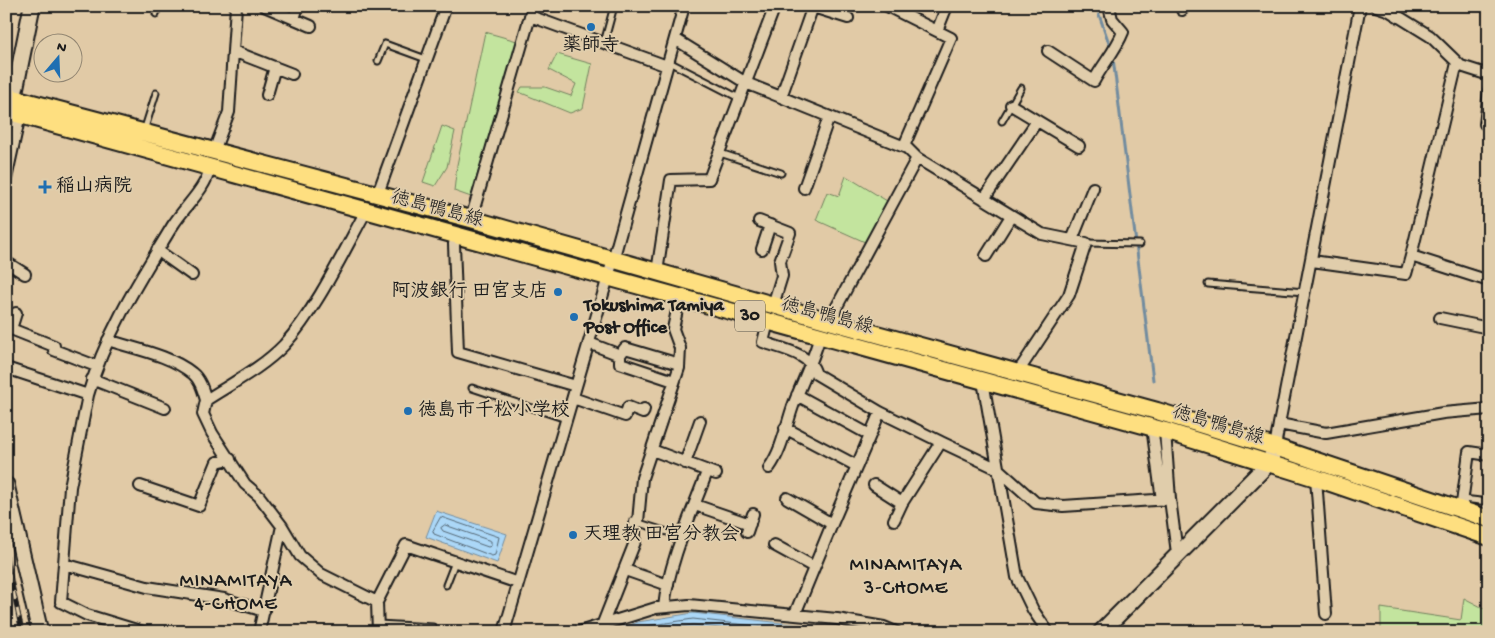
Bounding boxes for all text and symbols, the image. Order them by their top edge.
marker: 薬師寺 [585,21,597,33]
north arrow [32,32,82,82]
place label: 薬師寺 [562,34,620,58]
text: N [54,39,69,58]
place label: 稲山病院 [56,175,132,199]
marker: 稲山病院 [38,180,52,194]
street label: 徳島鴨島線 [388,186,486,233]
place label: 阿波銀行 田宮支店 [392,280,548,304]
marker: 阿波銀行 田宮支店 [552,286,564,298]
street label: 徳島鴨島線 [778,293,876,340]
place label: Tokushima Tamiya Post Office [582,295,725,340]
road number: 30 [735,300,765,332]
marker: Tokushima Tamiya Post Office [568,311,580,323]
place label: 徳島市千松小学校 [418,399,570,423]
street label: 徳島鴨島線 [1169,400,1267,451]
marker: 徳島市千松小学校 [402,405,414,417]
place label: 天理教 田宮分教会 [583,523,740,547]
marker: 天理教 田宮分教会 [567,529,579,541]
district label: MINAMITAYA 3-CHOME [850,555,963,601]
district label: MINAMITAYA 4-CHOME [180,571,293,617]

